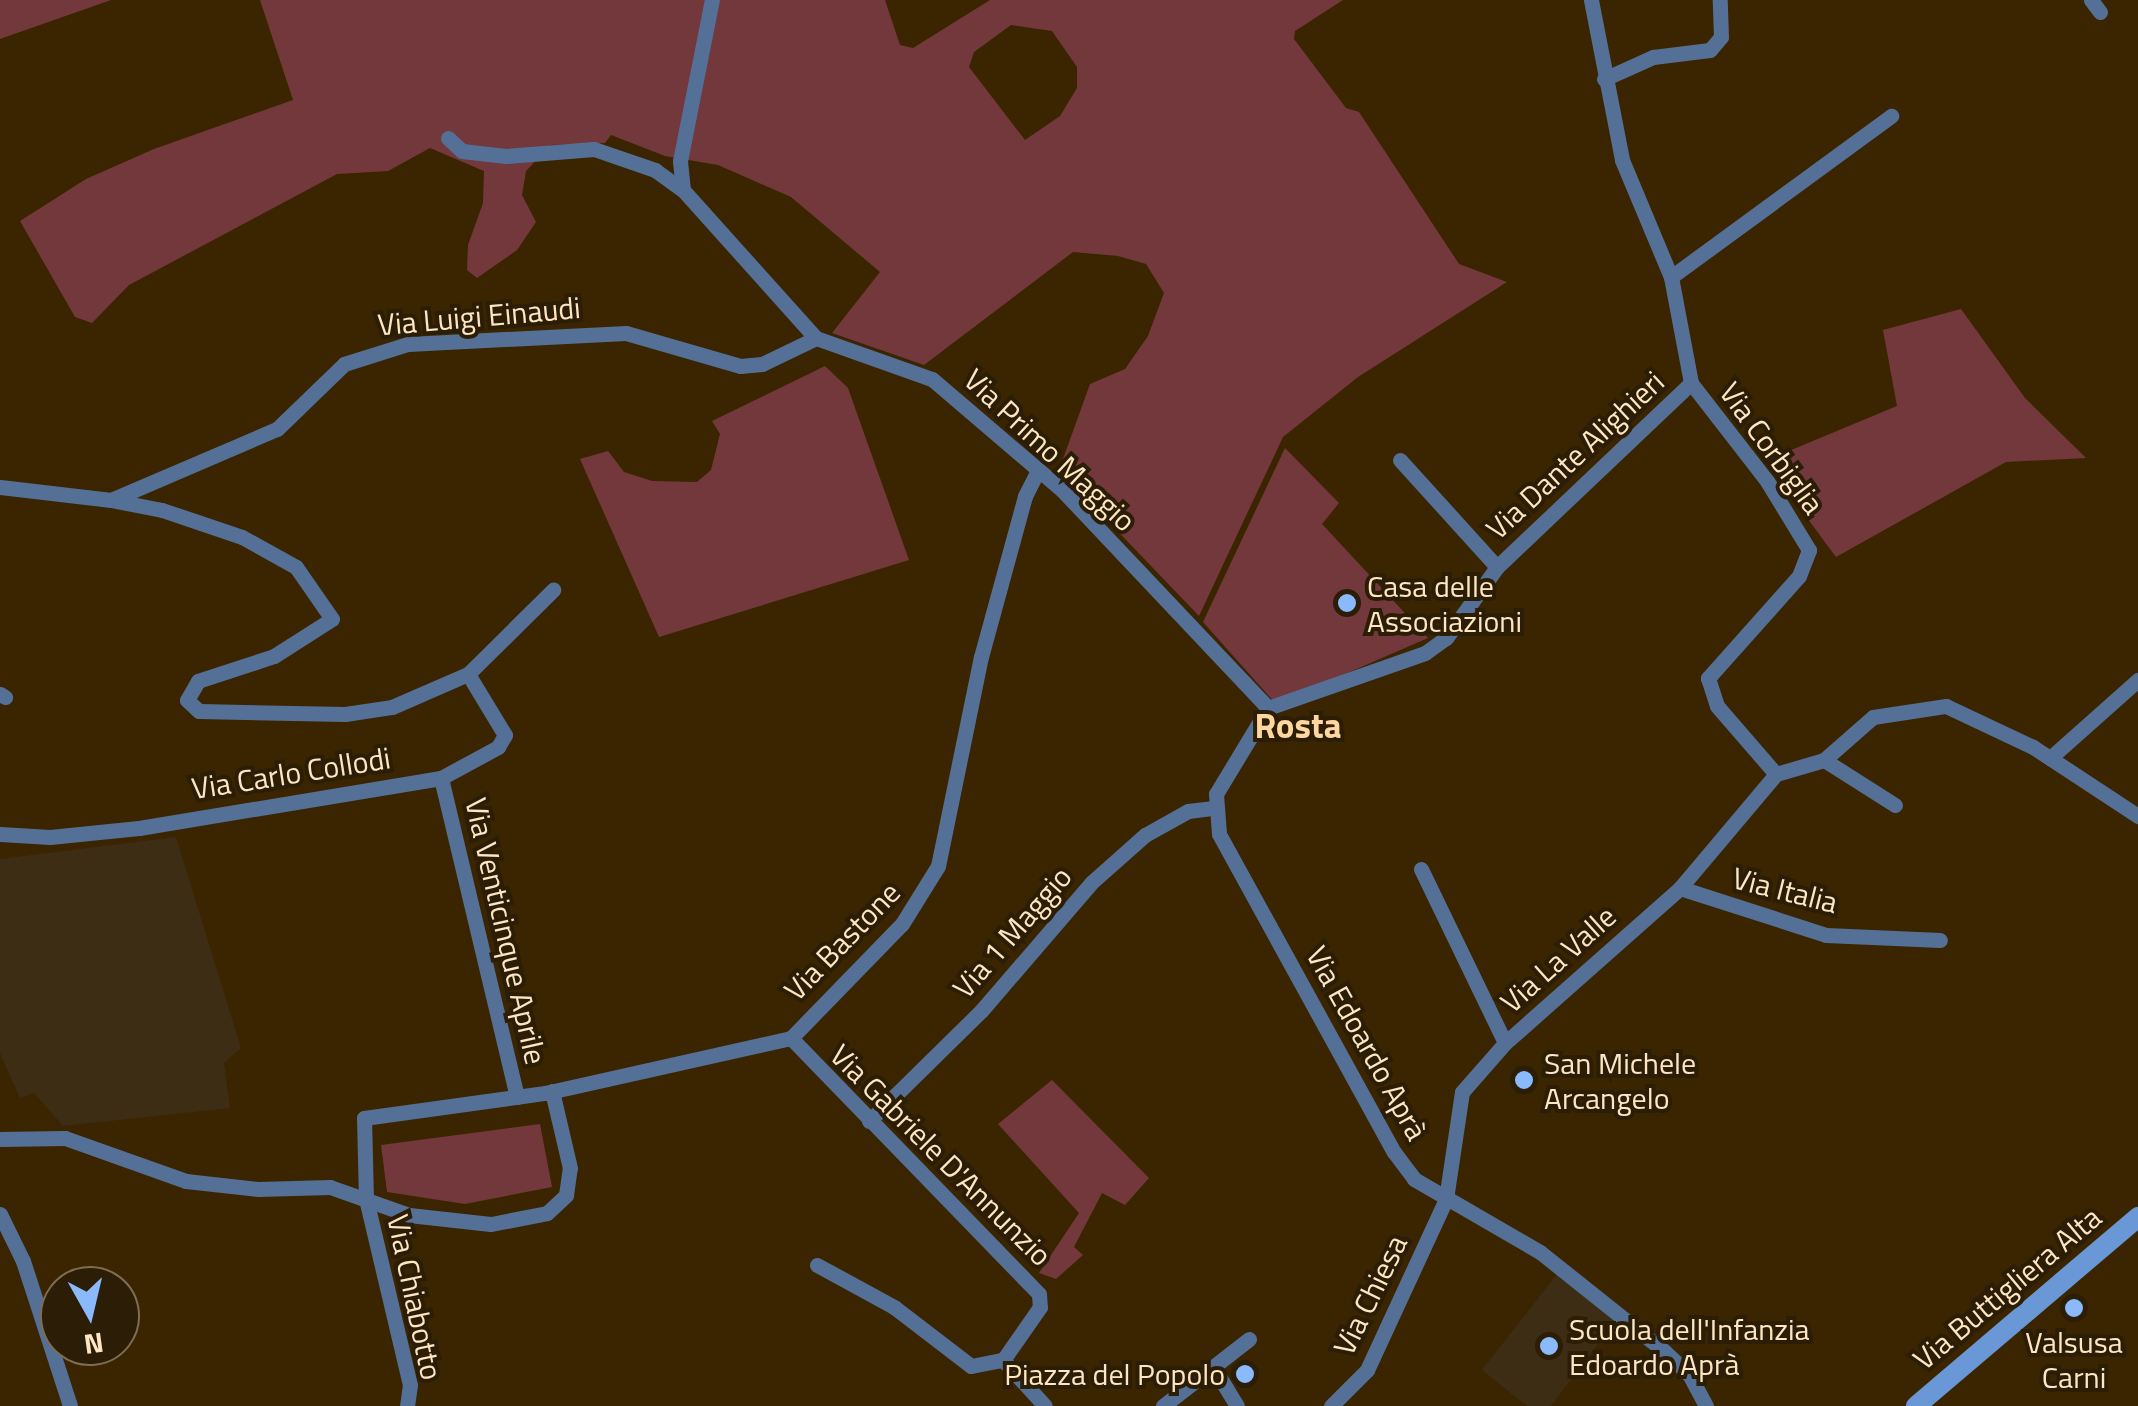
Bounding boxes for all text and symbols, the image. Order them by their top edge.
street label: Via Luigi Einaudi [376,289,582,343]
street label: Via Primo Maggio [957,361,1143,539]
street label: Via Dante Alighieri [1479,363,1671,547]
street label: Via Corbiglia [1712,375,1832,521]
place label: Casa delle Associazioni [1367,568,1522,638]
marker: Casa delle Associazioni [1336,592,1358,614]
district label: Rosta [1254,704,1342,746]
street label: Via Carlo Collodi [189,740,393,806]
street label: Via Venticinque Aprile [458,794,554,1068]
street label: Via 1 Maggio [945,859,1079,1005]
street label: Via Italia [1729,860,1841,920]
street label: Via Bastone [777,874,907,1008]
street label: Via La Valle [1493,898,1623,1020]
street label: Via Edoardo Aprà [1299,940,1435,1146]
street label: Via Gabriele D'Annunzio [823,1037,1059,1273]
place label: San Michele Arcangelo [1544,1045,1696,1116]
marker: San Michele Arcangelo [1513,1069,1535,1091]
street label: Via Buttigliera Alta [1906,1199,2108,1377]
street label: Via Chiabotto [380,1211,450,1383]
street label: Via Chiesa [1326,1229,1414,1361]
north arrow [40,1266,140,1366]
marker: Valsusa Carni [2063,1297,2085,1319]
place label: Scuola dell'Infanzia Edoardo Aprà [1569,1311,1810,1382]
text: N [81,1322,107,1367]
place label: Valsusa Carni [2025,1324,2123,1394]
marker: Scuola dell'Infanzia Edoardo Aprà [1538,1335,1560,1357]
place label: Piazza del Popolo [1004,1356,1225,1392]
marker: Piazza del Popolo [1234,1363,1256,1385]

